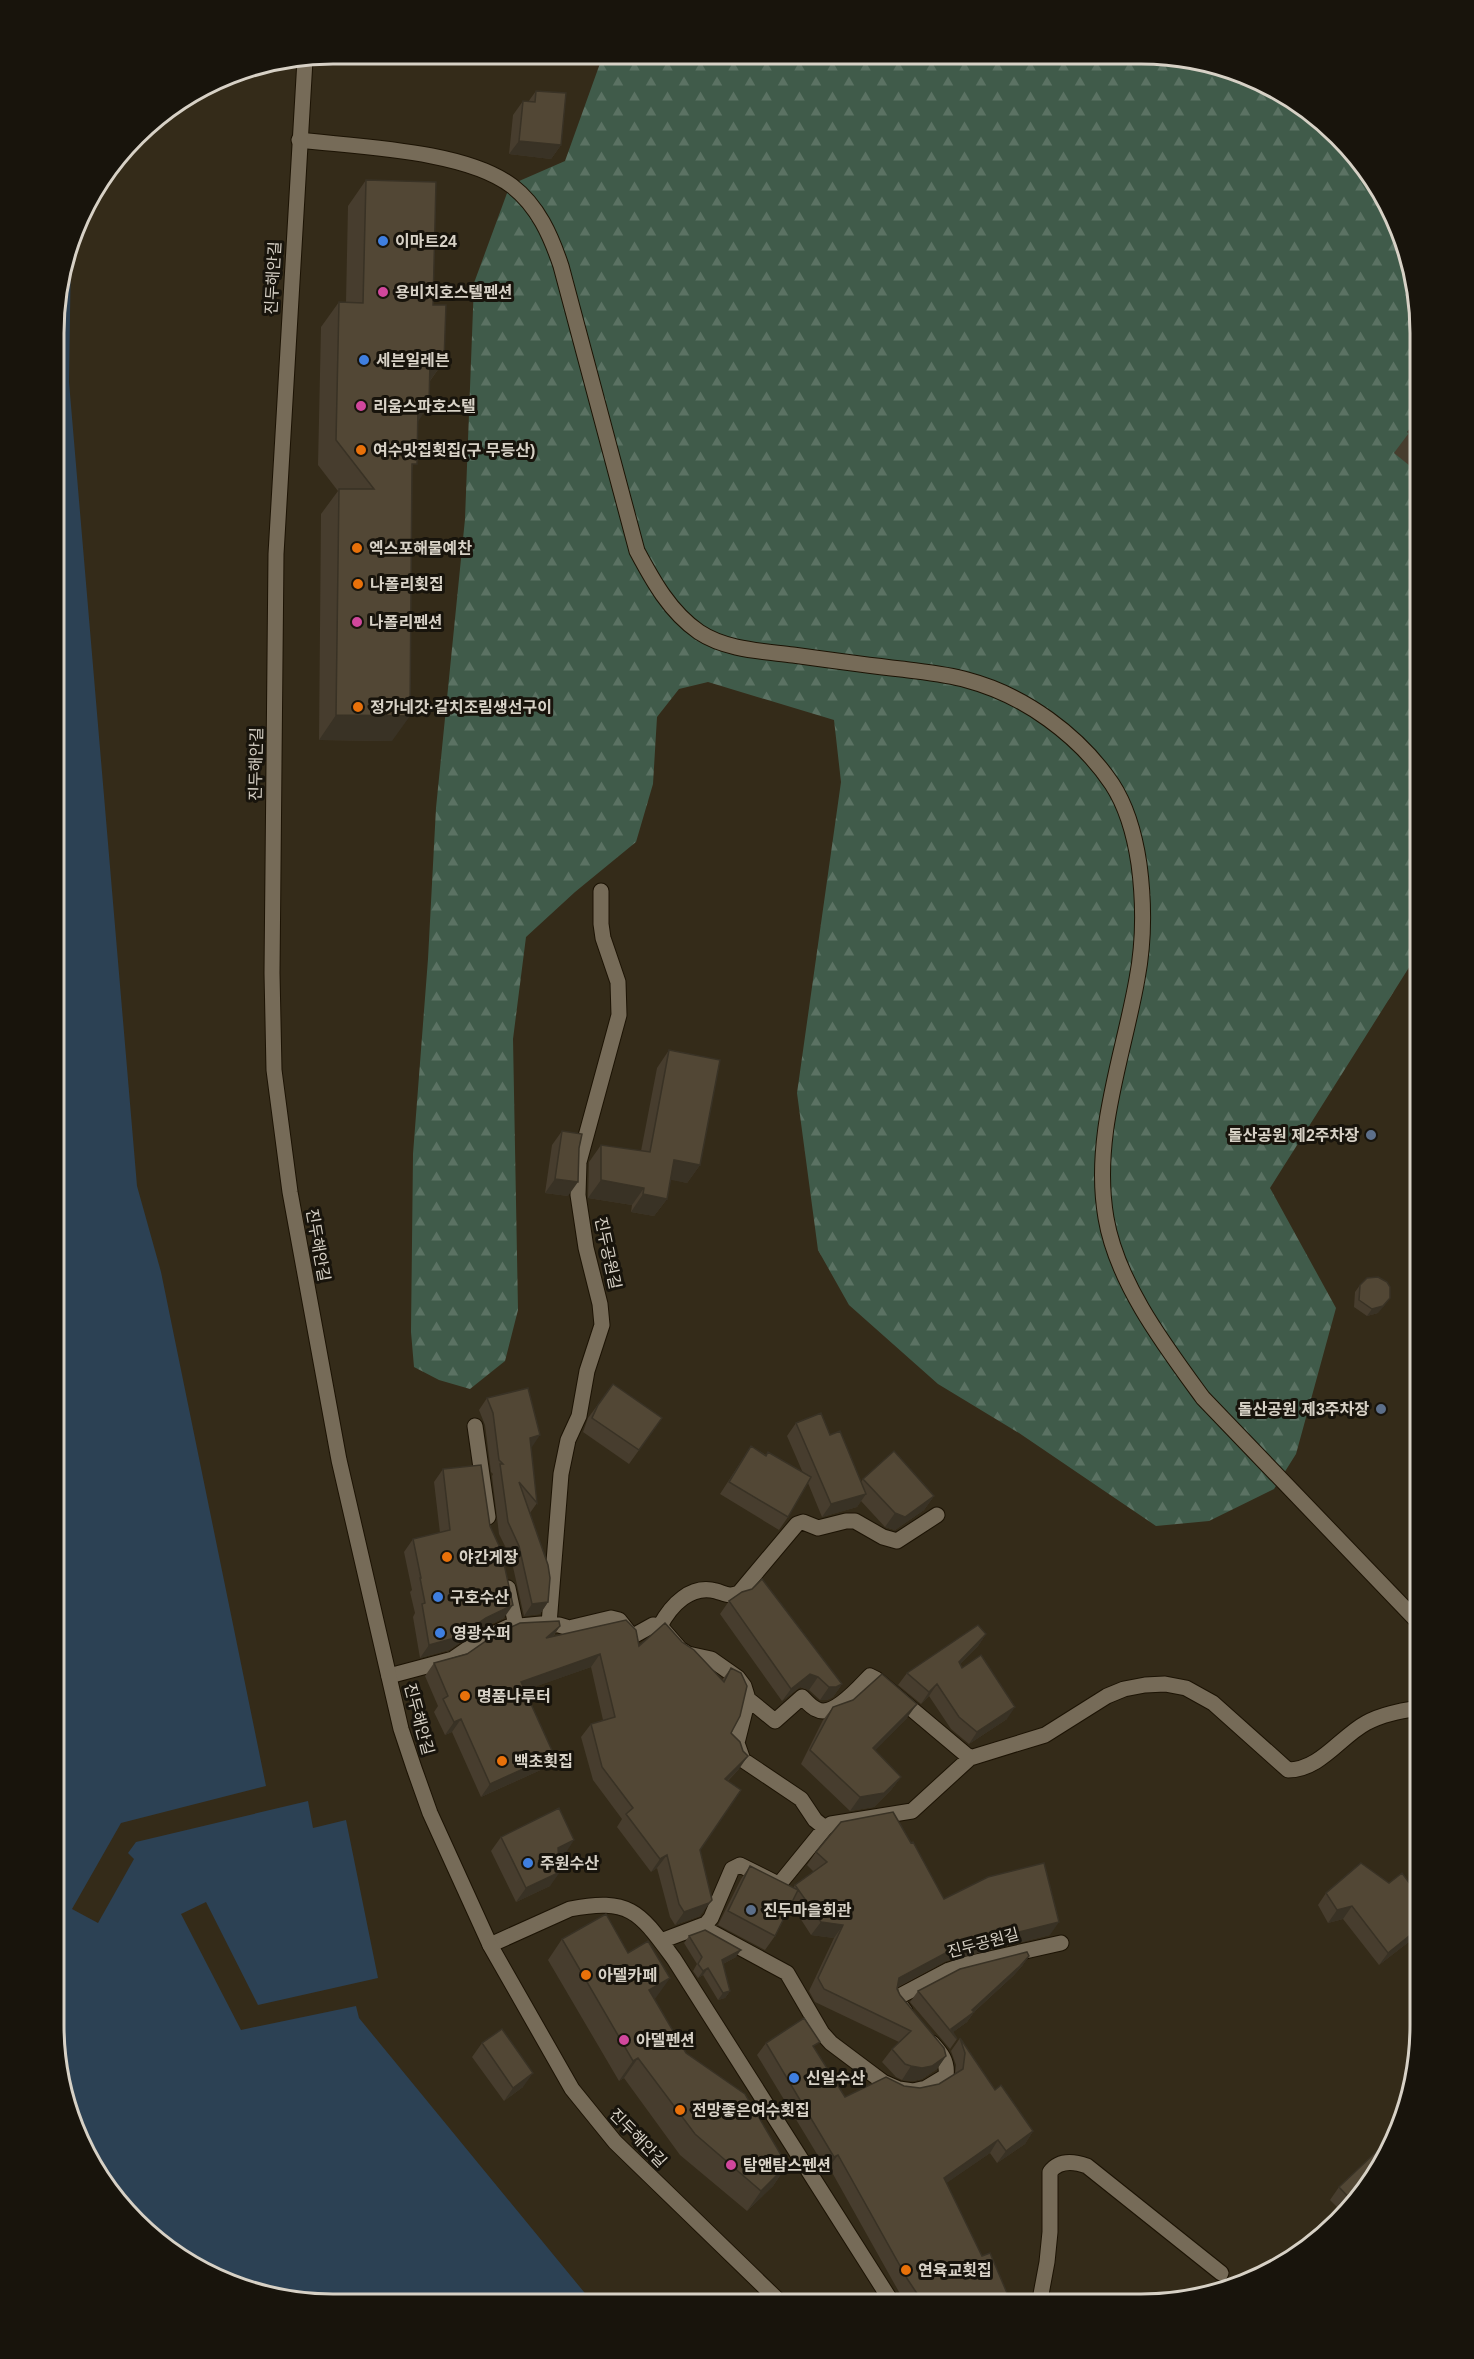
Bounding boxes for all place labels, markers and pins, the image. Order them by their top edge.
place label: 이마트24 [395,233,457,250]
marker: 이마트24 [376,234,390,248]
place label: 용비치호스텔펜션 [395,284,513,301]
marker: 용비치호스텔펜션 [376,285,390,299]
place label: 세븐일레븐 [376,352,450,369]
marker: 세븐일레븐 [357,353,371,367]
place label: 리움스파호스텔 [373,398,476,415]
marker: 리움스파호스텔 [354,399,368,413]
place label: 여수맛집횟집(구 무등산) [373,441,535,459]
marker: 여수맛집횟집(구 무등산) [354,443,368,457]
place label: 엑스포해물예찬 [369,539,472,557]
marker: 엑스포해물예찬 [350,541,364,555]
place label: 나폴리횟집 [370,575,444,593]
marker: 나폴리횟집 [351,577,365,591]
place label: 나폴리펜션 [369,614,443,631]
marker: 나폴리펜션 [350,615,364,629]
place label: 정가네갓·갈치조림생선구이 [370,699,552,716]
marker: 정가네갓·갈치조림생선구이 [351,700,365,714]
place label: 돌산공원 제2주차장 [1228,1127,1359,1144]
marker: 돌산공원 제2주차장 [1364,1128,1378,1142]
place label: 돌산공원 제3주차장 [1238,1401,1369,1418]
marker: 돌산공원 제3주차장 [1374,1402,1388,1416]
place label: 야간게장 [459,1549,518,1566]
marker: 야간게장 [440,1550,454,1564]
place label: 구호수산 [450,1589,509,1606]
marker: 구호수산 [431,1590,445,1604]
place label: 영광수퍼 [452,1625,511,1642]
marker: 영광수퍼 [433,1626,447,1640]
place label: 명품나루터 [477,1688,551,1705]
marker: 명품나루터 [458,1689,472,1703]
place label: 백초횟집 [514,1752,573,1770]
marker: 백초횟집 [495,1754,509,1768]
place label: 주원수산 [540,1855,599,1872]
marker: 주원수산 [521,1856,535,1870]
place label: 진두마을회관 [763,1902,852,1919]
marker: 진두마을회관 [744,1903,758,1917]
place label: 아델카페 [598,1967,657,1984]
marker: 아델카페 [579,1968,593,1982]
place label: 아델펜션 [636,2032,695,2049]
marker: 아델펜션 [617,2033,631,2047]
place label: 신일수산 [806,2070,865,2087]
marker: 신일수산 [787,2071,801,2085]
place label: 전망좋은여수횟집 [692,2101,810,2119]
marker: 전망좋은여수횟집 [673,2103,687,2117]
place label: 탐앤탐스펜션 [743,2157,831,2174]
marker: 탐앤탐스펜션 [724,2158,738,2172]
place label: 연육교횟집 [918,2261,992,2279]
marker: 연육교횟집 [899,2263,913,2277]

